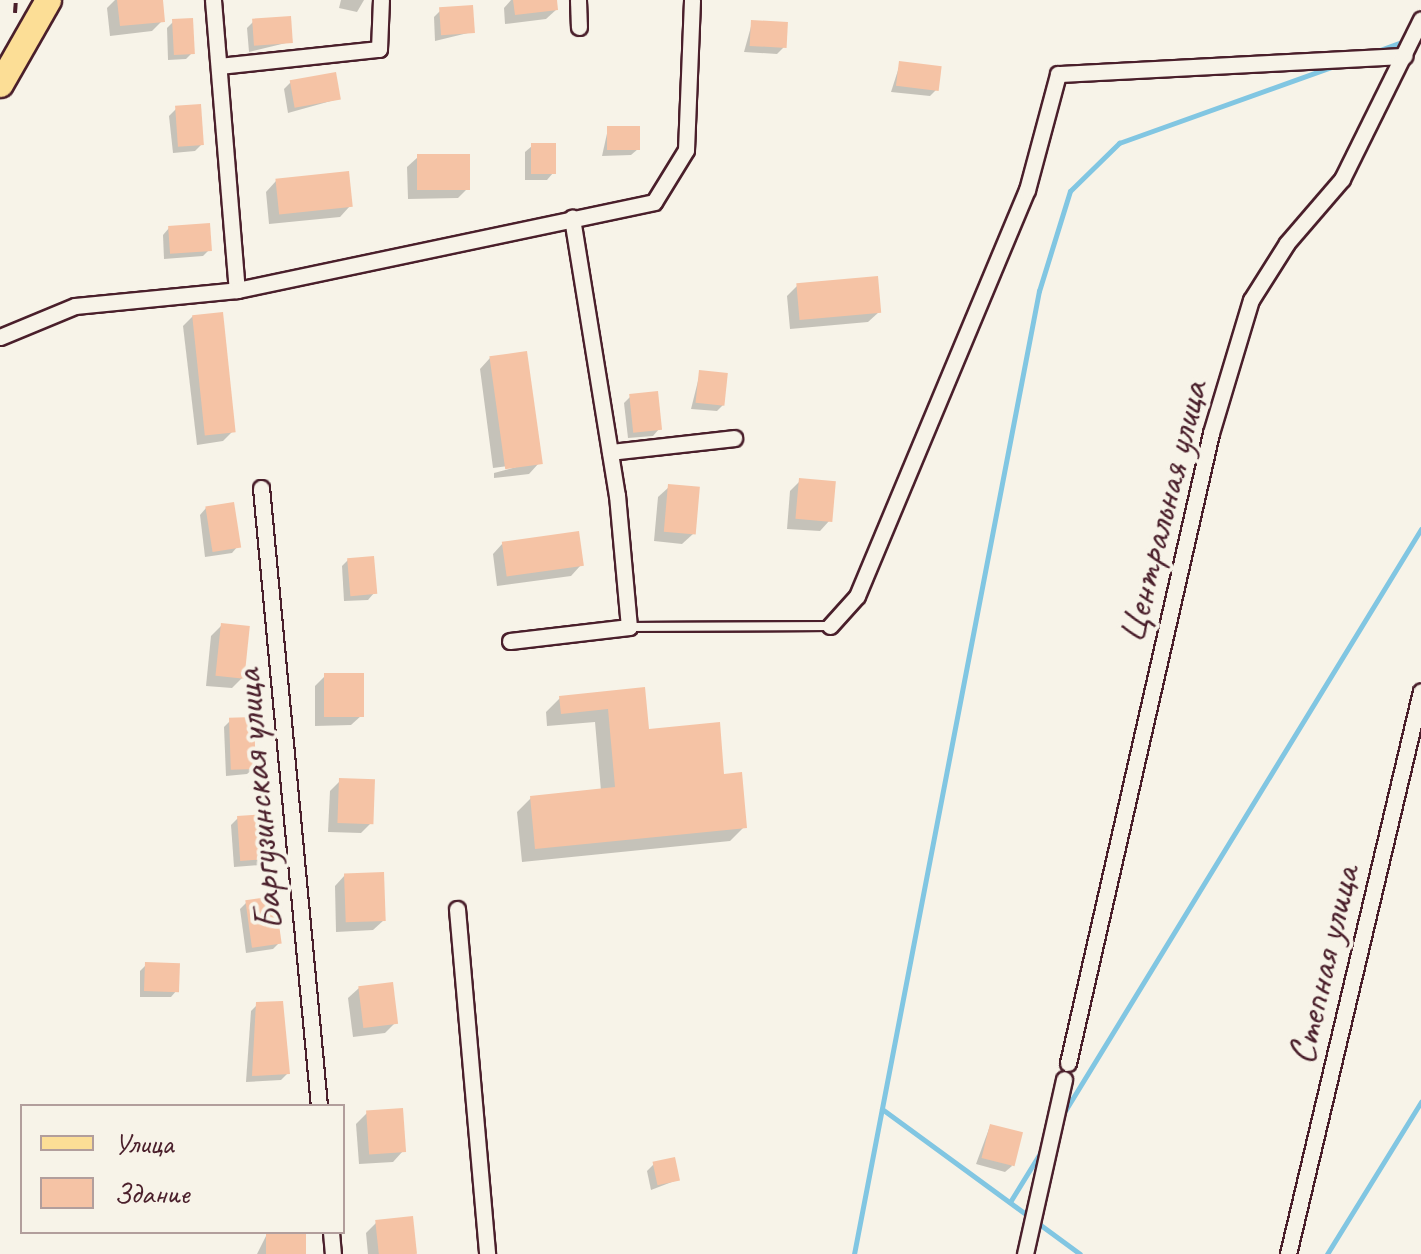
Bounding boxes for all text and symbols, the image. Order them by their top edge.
street label: Центральная улица [1106,375,1218,649]
street label: Баргузинская улица [223,666,293,934]
street label: Степная улица [1277,861,1369,1069]
legend [20,1104,345,1234]
text: Улица [114,1124,173,1162]
text: Здание [114,1174,189,1212]

